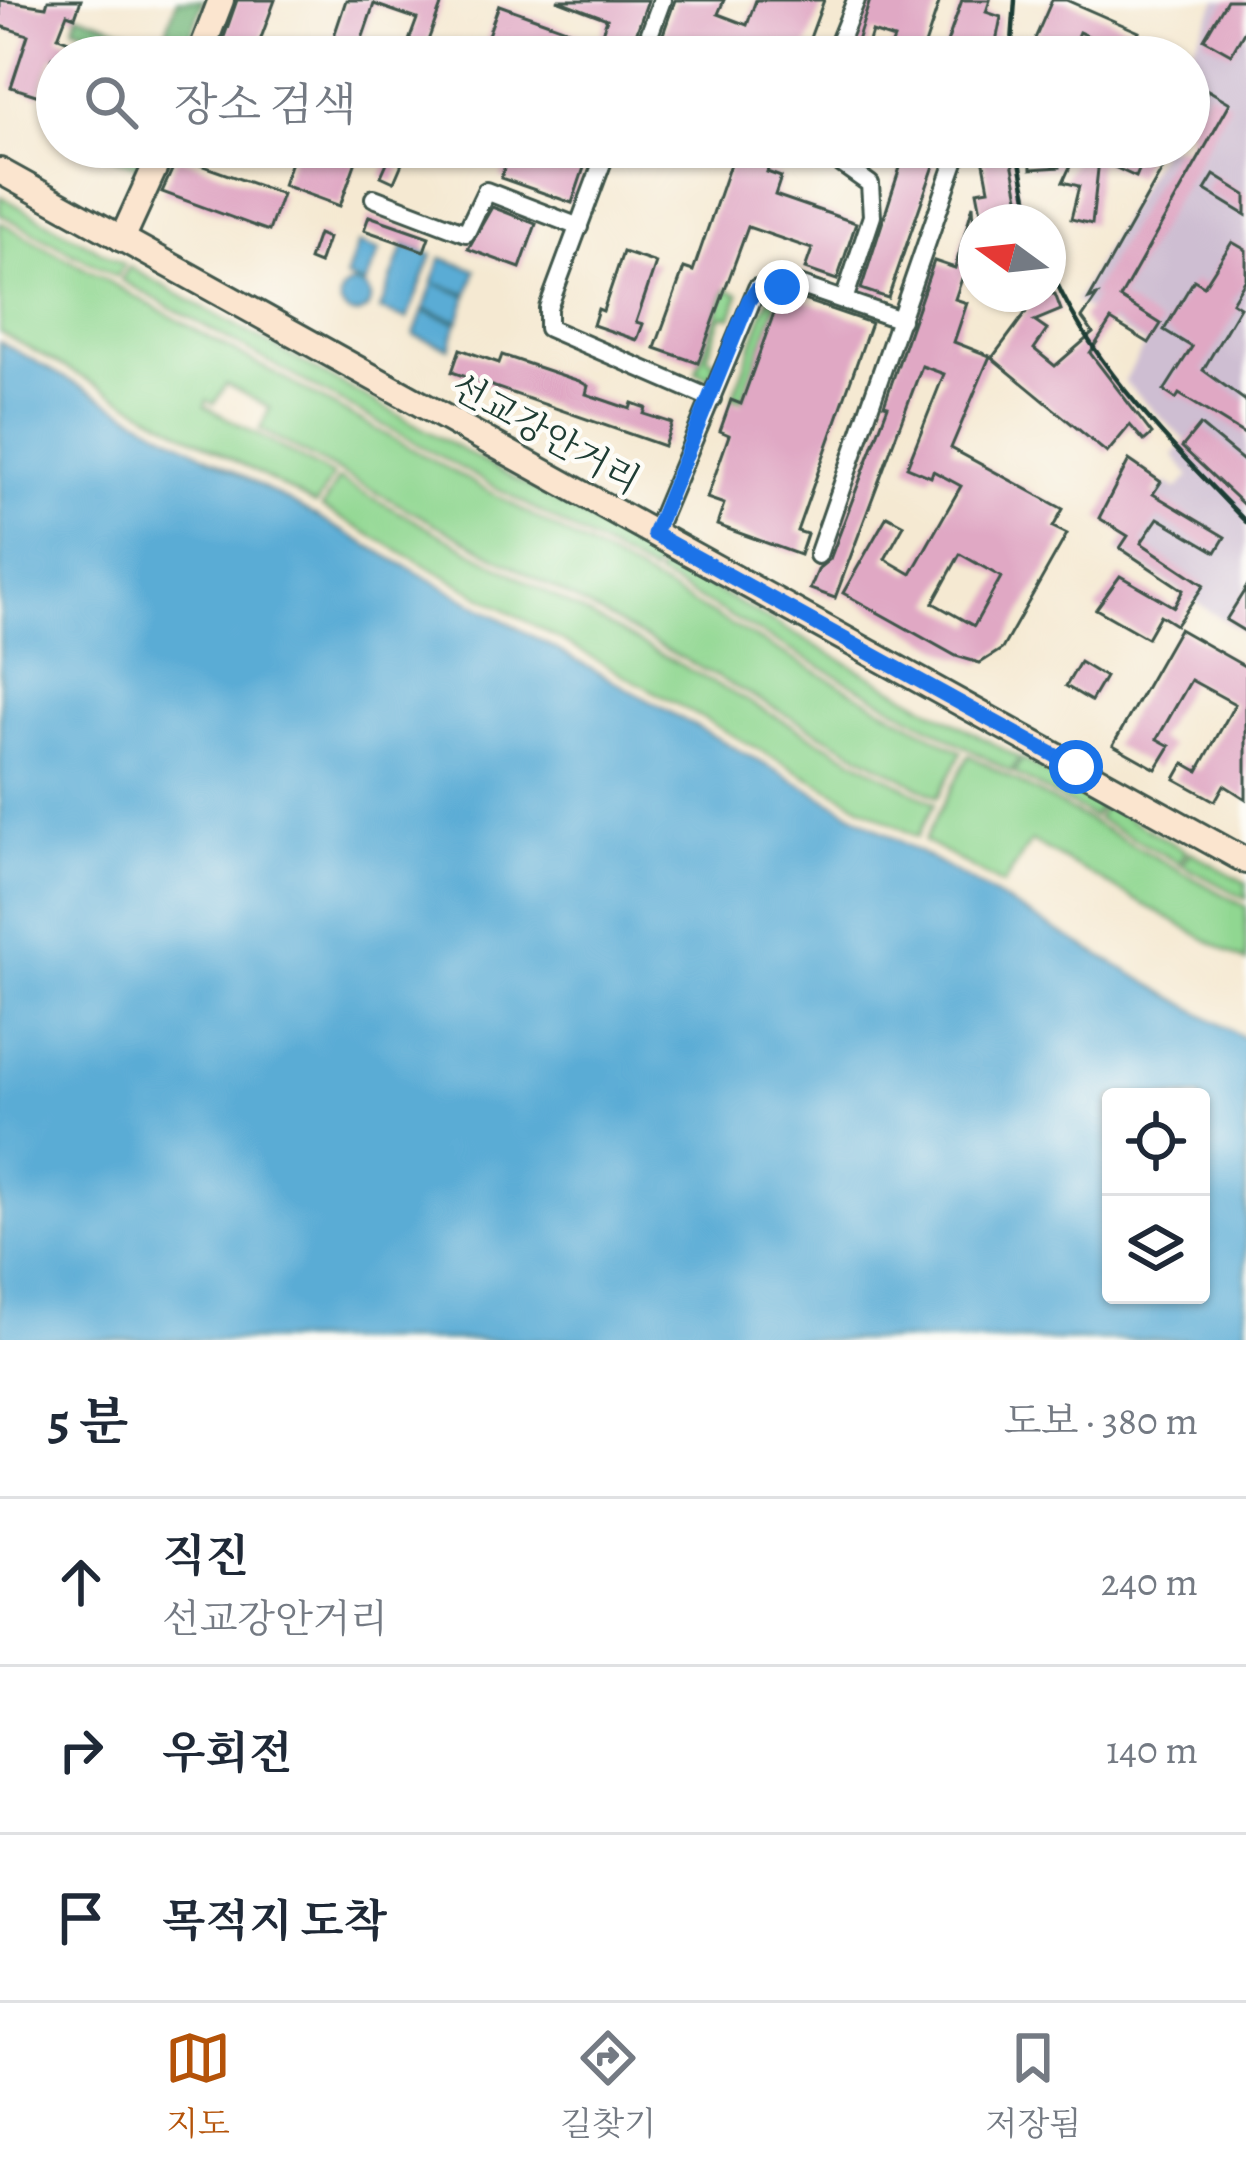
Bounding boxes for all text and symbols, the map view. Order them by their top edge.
search box [36,36,1210,168]
icon: search [78,69,144,135]
text: 장소 검색 [174,74,357,136]
north arrow [958,204,1066,312]
route end [755,260,809,314]
street label: 선교강안거리 [443,361,649,505]
route start [1049,740,1103,794]
map controls [1102,1088,1210,1304]
button: locate [1102,1088,1210,1196]
button: layers [1102,1196,1210,1304]
text: 5 분 [48,1387,128,1457]
text: 도보 · 380 m [1003,1394,1198,1447]
text: 직진 [162,1525,249,1587]
icon: ahead [48,1549,114,1615]
text: 240 m [1101,1555,1198,1608]
text: 선교강안거리 [162,1592,388,1645]
icon: right [48,1717,114,1783]
text: 우회전 [162,1722,292,1784]
text: 140 m [1106,1723,1198,1776]
icon: arrive [48,1885,114,1951]
text: 목적지 도착 [162,1890,387,1952]
tab: 지도 [165,2025,231,2146]
tab: 길찾기 [560,2025,656,2146]
tab: 저장됨 [986,2025,1081,2146]

